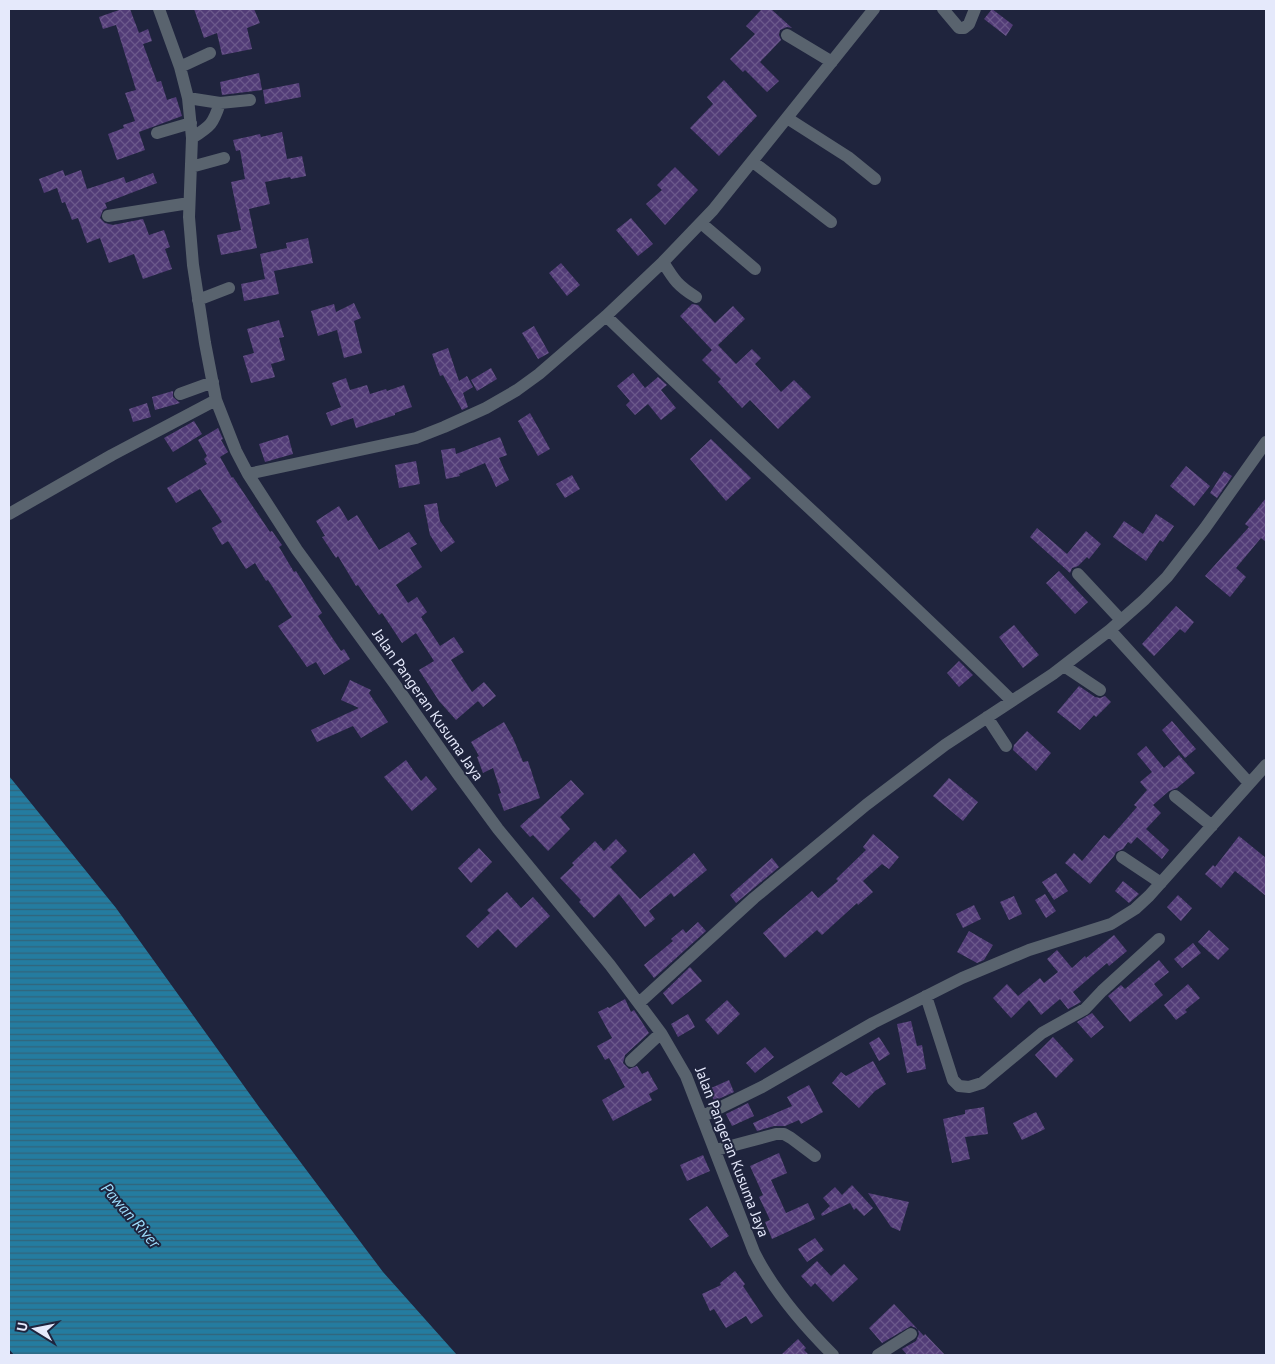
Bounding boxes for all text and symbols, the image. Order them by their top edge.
street label: Jalan Pangeran Kusuma Jaya [368,624,488,784]
street label: Jalan Pangeran Kusuma Jaya [691,1063,774,1240]
water label: Pawan River [97,1178,166,1253]
north arrow [10,1304,60,1354]
text: U [13,1321,32,1333]

